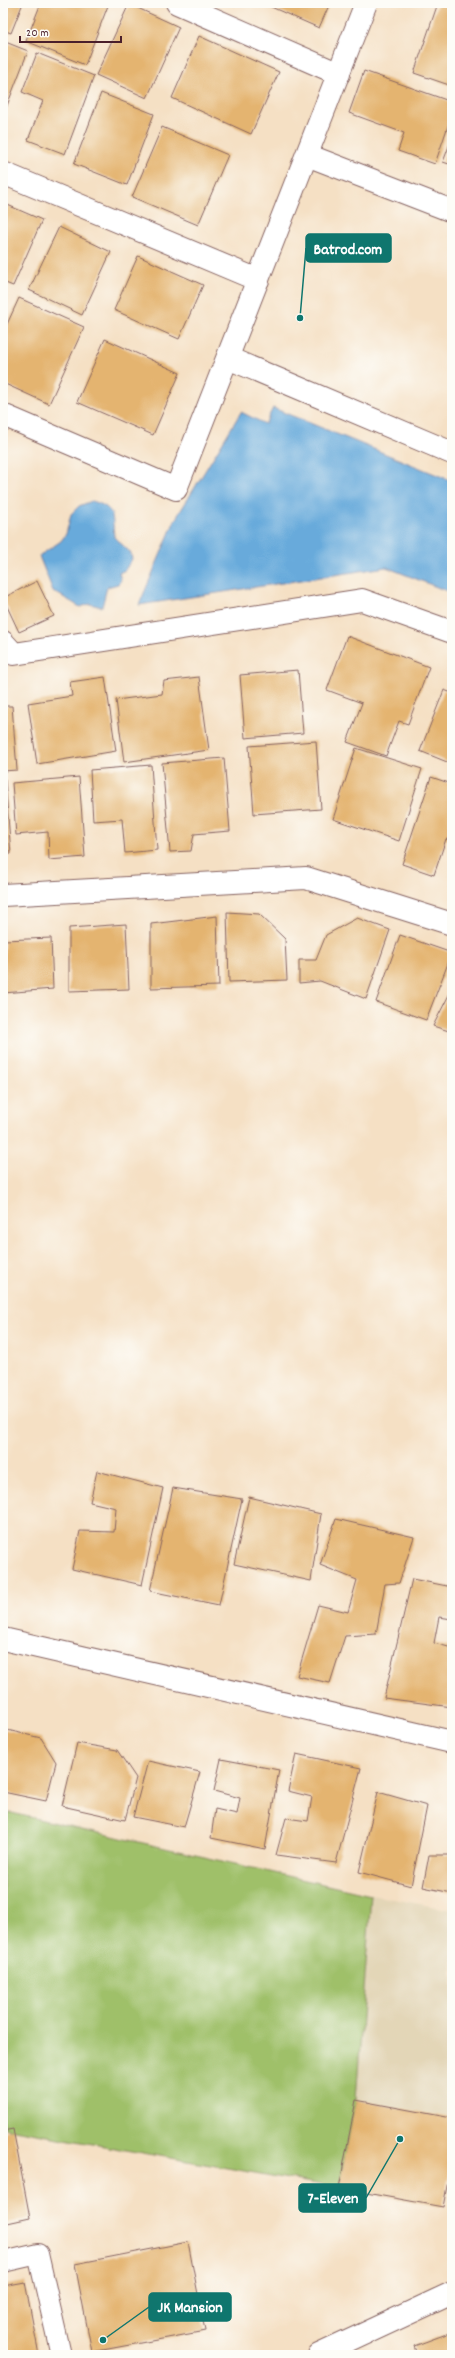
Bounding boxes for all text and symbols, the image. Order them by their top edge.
scale bar [20,18,121,44]
text: 20 m [26,25,49,42]
callout: Batrod.com [306,234,391,262]
text: Batrod.com [314,239,382,262]
callout: 7-Eleven [299,2184,366,2212]
text: 7-Eleven [308,2188,358,2211]
callout: JK Mansion [149,2293,231,2321]
text: JK Mansion [157,2297,223,2320]

